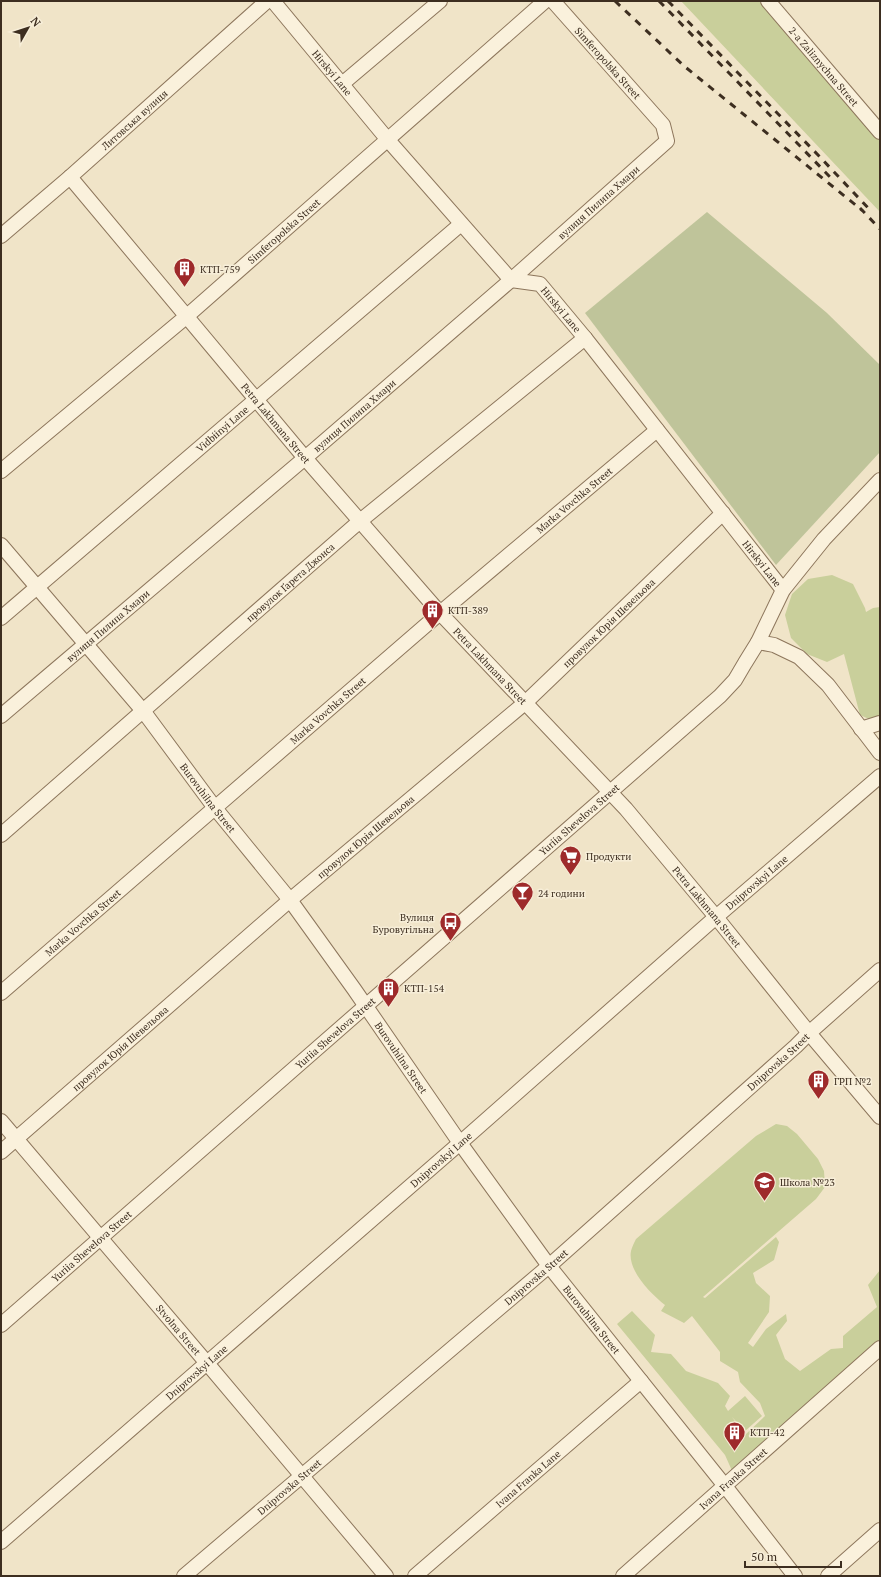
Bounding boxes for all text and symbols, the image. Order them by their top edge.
north arrow [8,8,48,48]
text: N [28,14,44,30]
street label: 2-a Zaliznychna Street [786,24,861,109]
street label: Simferopolska Street [572,25,644,102]
street label: Hirskyi Lane [309,47,355,99]
street label: Литовська вулиця [98,87,170,154]
street label: вулиця Пилипа Хмари [555,163,642,242]
street label: Simferopolska Street [245,196,323,267]
building icon: КТП-759 [172,256,198,289]
place label: КТП-759 [200,263,240,276]
street label: Hirskyi Lane [538,284,584,335]
street label: вулиця Пилипа Хмари [311,376,399,455]
street label: Petra Lakhmana Street [238,381,313,467]
street label: Vidbiinyi Lane [193,403,251,455]
street label: Marka Vovchka Street [533,464,616,536]
street label: Hirskyi Lane [739,538,784,590]
street label: провулок Ґарета Джонса [243,540,337,625]
street label: провулок Юрія Шевельова [560,576,658,670]
street label: вулиця Пилипа Хмари [64,587,152,665]
building icon: КТП-389 [420,597,446,630]
place label: КТП-389 [448,604,488,617]
street label: Petra Lakhmana Street [450,625,530,708]
street label: Marka Vovchka Street [287,674,369,747]
street label: Burovuhilna Street [177,761,239,836]
street label: Yuriia Shevelova Street [537,781,622,858]
street label: провулок Юрія Шевельова [314,792,417,882]
supermarket icon: Продукти [557,843,583,876]
place label: Продукти [586,850,631,863]
street label: Dniprovskyi Lane [723,852,790,913]
street label: Petra Lakhmana Street [669,864,744,950]
bar icon: 24 години [509,880,535,913]
street label: Marka Vovchka Street [42,886,124,959]
place label: 24 години [538,887,585,900]
bus stop icon: Вулиця Буровугільна [437,910,463,943]
place label: Вулиця Буровугільна [372,911,434,936]
building icon: КТП-154 [376,975,402,1008]
place label: КТП-154 [404,982,445,995]
street label: Yuriia Shevelova Street [293,994,379,1072]
street label: провулок Юрія Шевельова [70,1003,171,1094]
street label: Burovuhilna Street [372,1020,430,1097]
street label: Dniprovska Street [745,1030,813,1093]
building icon: ГРП №2 [806,1068,832,1101]
place label: ГРП №2 [834,1075,871,1088]
street label: Dniprovskyi Lane [408,1129,475,1190]
school or university icon: Школа №23 [751,1169,777,1202]
place label: Школа №23 [780,1176,835,1189]
street label: Yuriia Shevelova Street [49,1208,135,1285]
street label: Dniprovska Street [502,1246,571,1308]
street label: Burovuhilna Street [560,1283,623,1357]
street label: Stvolna Street [153,1302,204,1358]
street label: Dniprovskyi Lane [163,1342,230,1403]
building icon: КТП-42 [721,1419,747,1452]
place label: КТП-42 [750,1426,785,1439]
street label: Ivana Franka Street [697,1445,770,1512]
street label: Ivana Franka Lane [493,1447,563,1511]
street label: Dniprovska Street [255,1456,324,1518]
scale bar [745,1543,841,1569]
text: 50 m [751,1549,778,1564]

